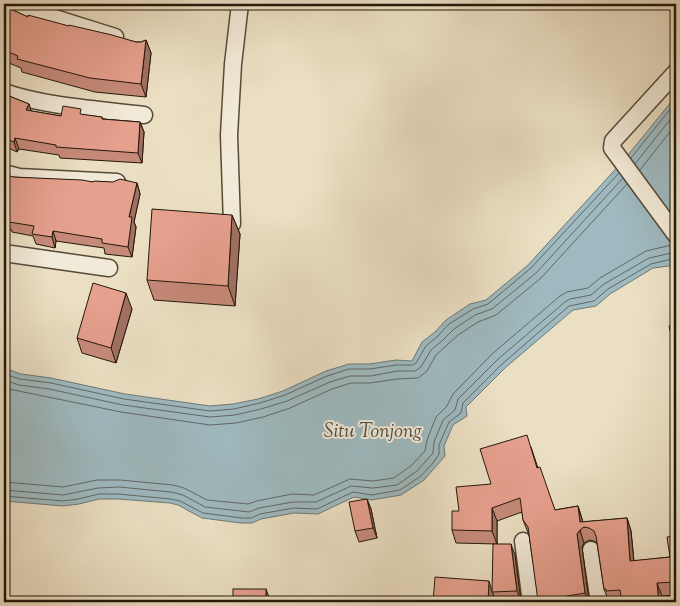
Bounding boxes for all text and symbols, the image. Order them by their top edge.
water label: Situ Tonjong [324,418,422,447]

